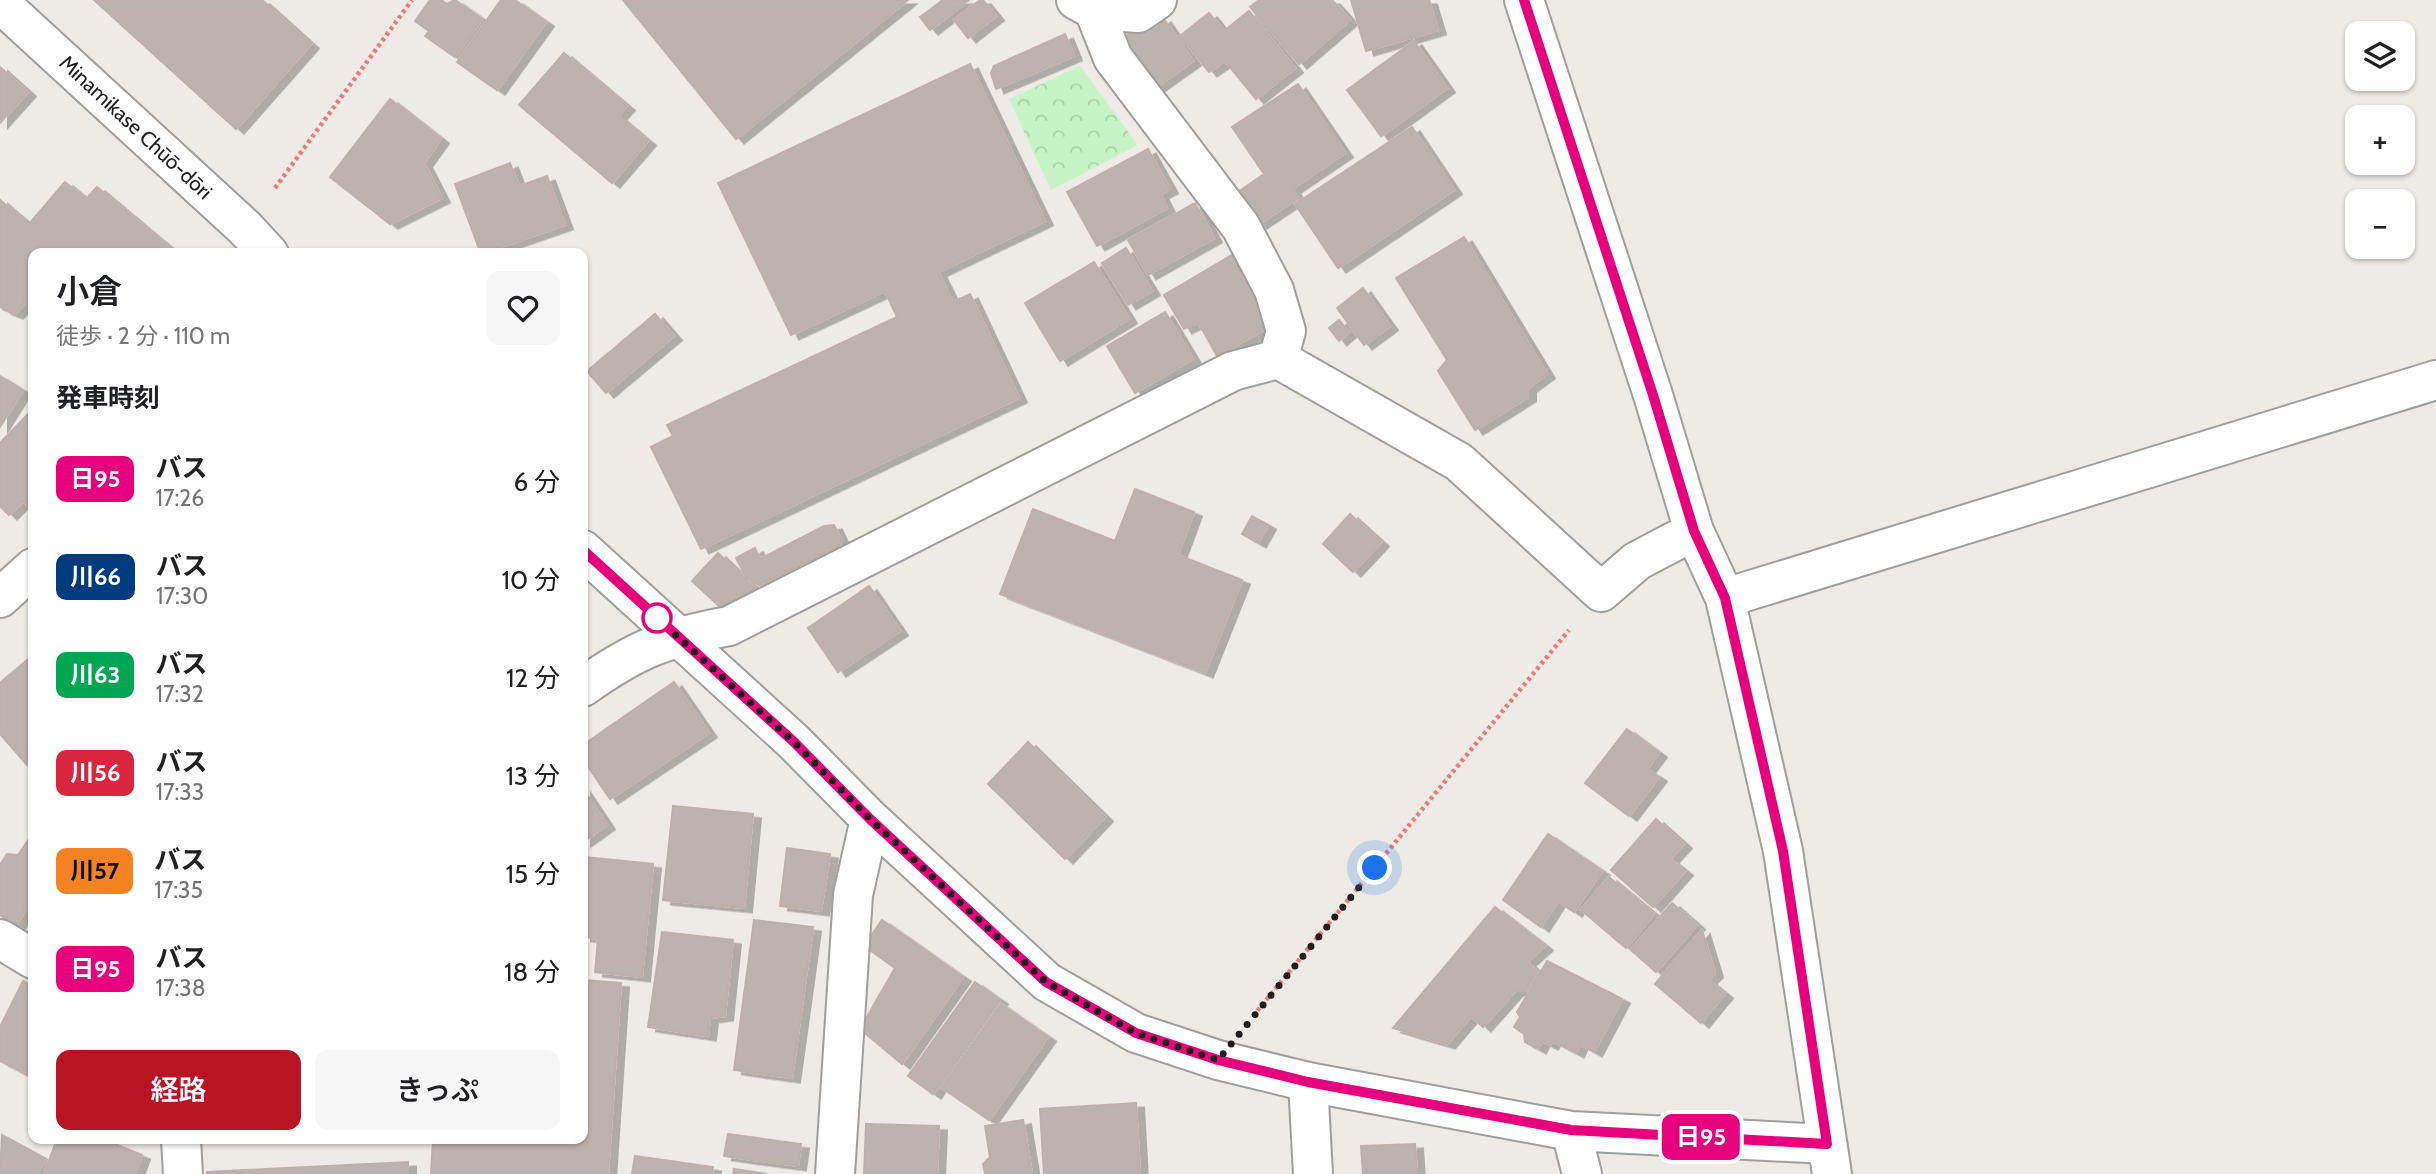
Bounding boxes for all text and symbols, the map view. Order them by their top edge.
map controls [2345,21,2415,259]
button: layers [2345,21,2415,91]
street label: Minamikase Chūō-dōri [54,50,218,204]
button: + [2345,105,2415,175]
button: − [2345,189,2415,259]
text: 小倉 [56,271,122,311]
button: heart [486,271,560,345]
text: 徒歩 · 2 分 · 110 m [56,322,230,350]
text: 発車時刻 [56,382,160,414]
text: バス [155,452,207,484]
text: 日95 [70,464,120,493]
text: 6 分 [513,466,560,498]
text: 17:26 [155,484,204,512]
text: バス [156,550,208,582]
text: 川66 [70,562,121,591]
text: 10 分 [502,564,560,596]
text: 17:30 [156,582,208,610]
unlabelled marker [642,603,672,633]
text: バス [155,648,207,680]
text: 川63 [70,660,120,689]
text: 12 分 [506,662,560,694]
text: 17:32 [155,680,204,708]
text: バス [155,746,207,778]
text: 川56 [70,758,120,787]
text: 13 分 [506,760,560,792]
text: 17:33 [155,778,204,806]
text: バス [154,844,206,876]
your location [1357,850,1392,885]
text: 川57 [70,856,119,885]
text: 15 分 [506,858,560,890]
text: 17:35 [154,876,203,904]
text: バス [155,942,207,974]
text: 日95 [70,954,120,983]
text: 18 分 [504,956,560,988]
text: 17:38 [155,974,206,1002]
button: 経路 [56,1050,301,1130]
button: きっぷ [315,1050,560,1130]
line badge: 日95 [1661,1114,1741,1160]
text: 日95 [1676,1122,1726,1151]

